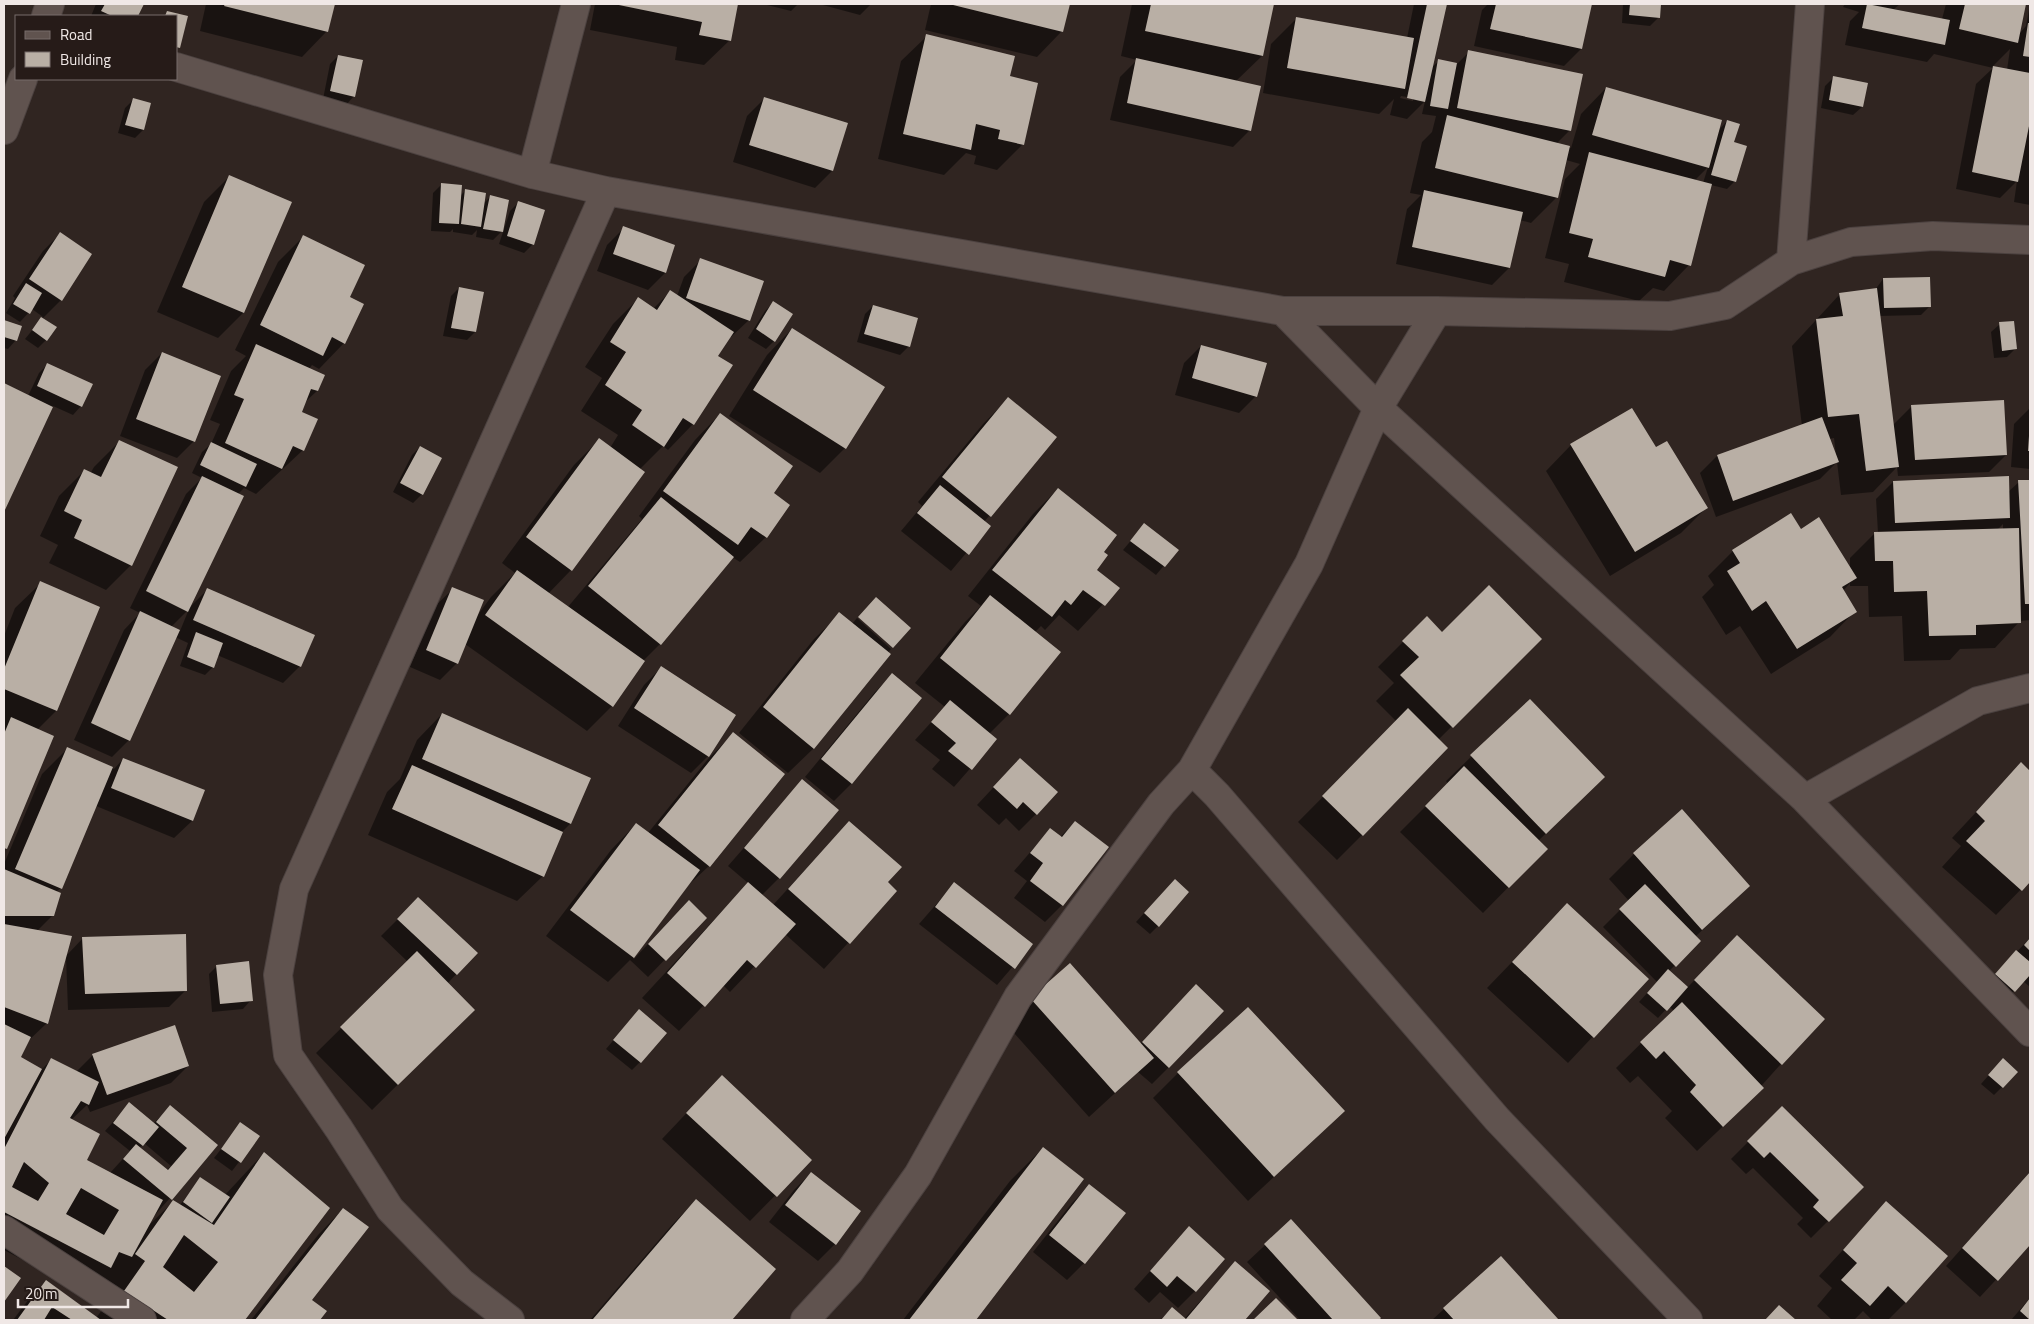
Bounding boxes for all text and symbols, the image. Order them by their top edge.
legend [15,15,178,80]
text: Road [60,23,92,46]
text: Building [60,48,111,71]
scale bar [18,1276,128,1308]
text: 20 m [25,1282,58,1305]

